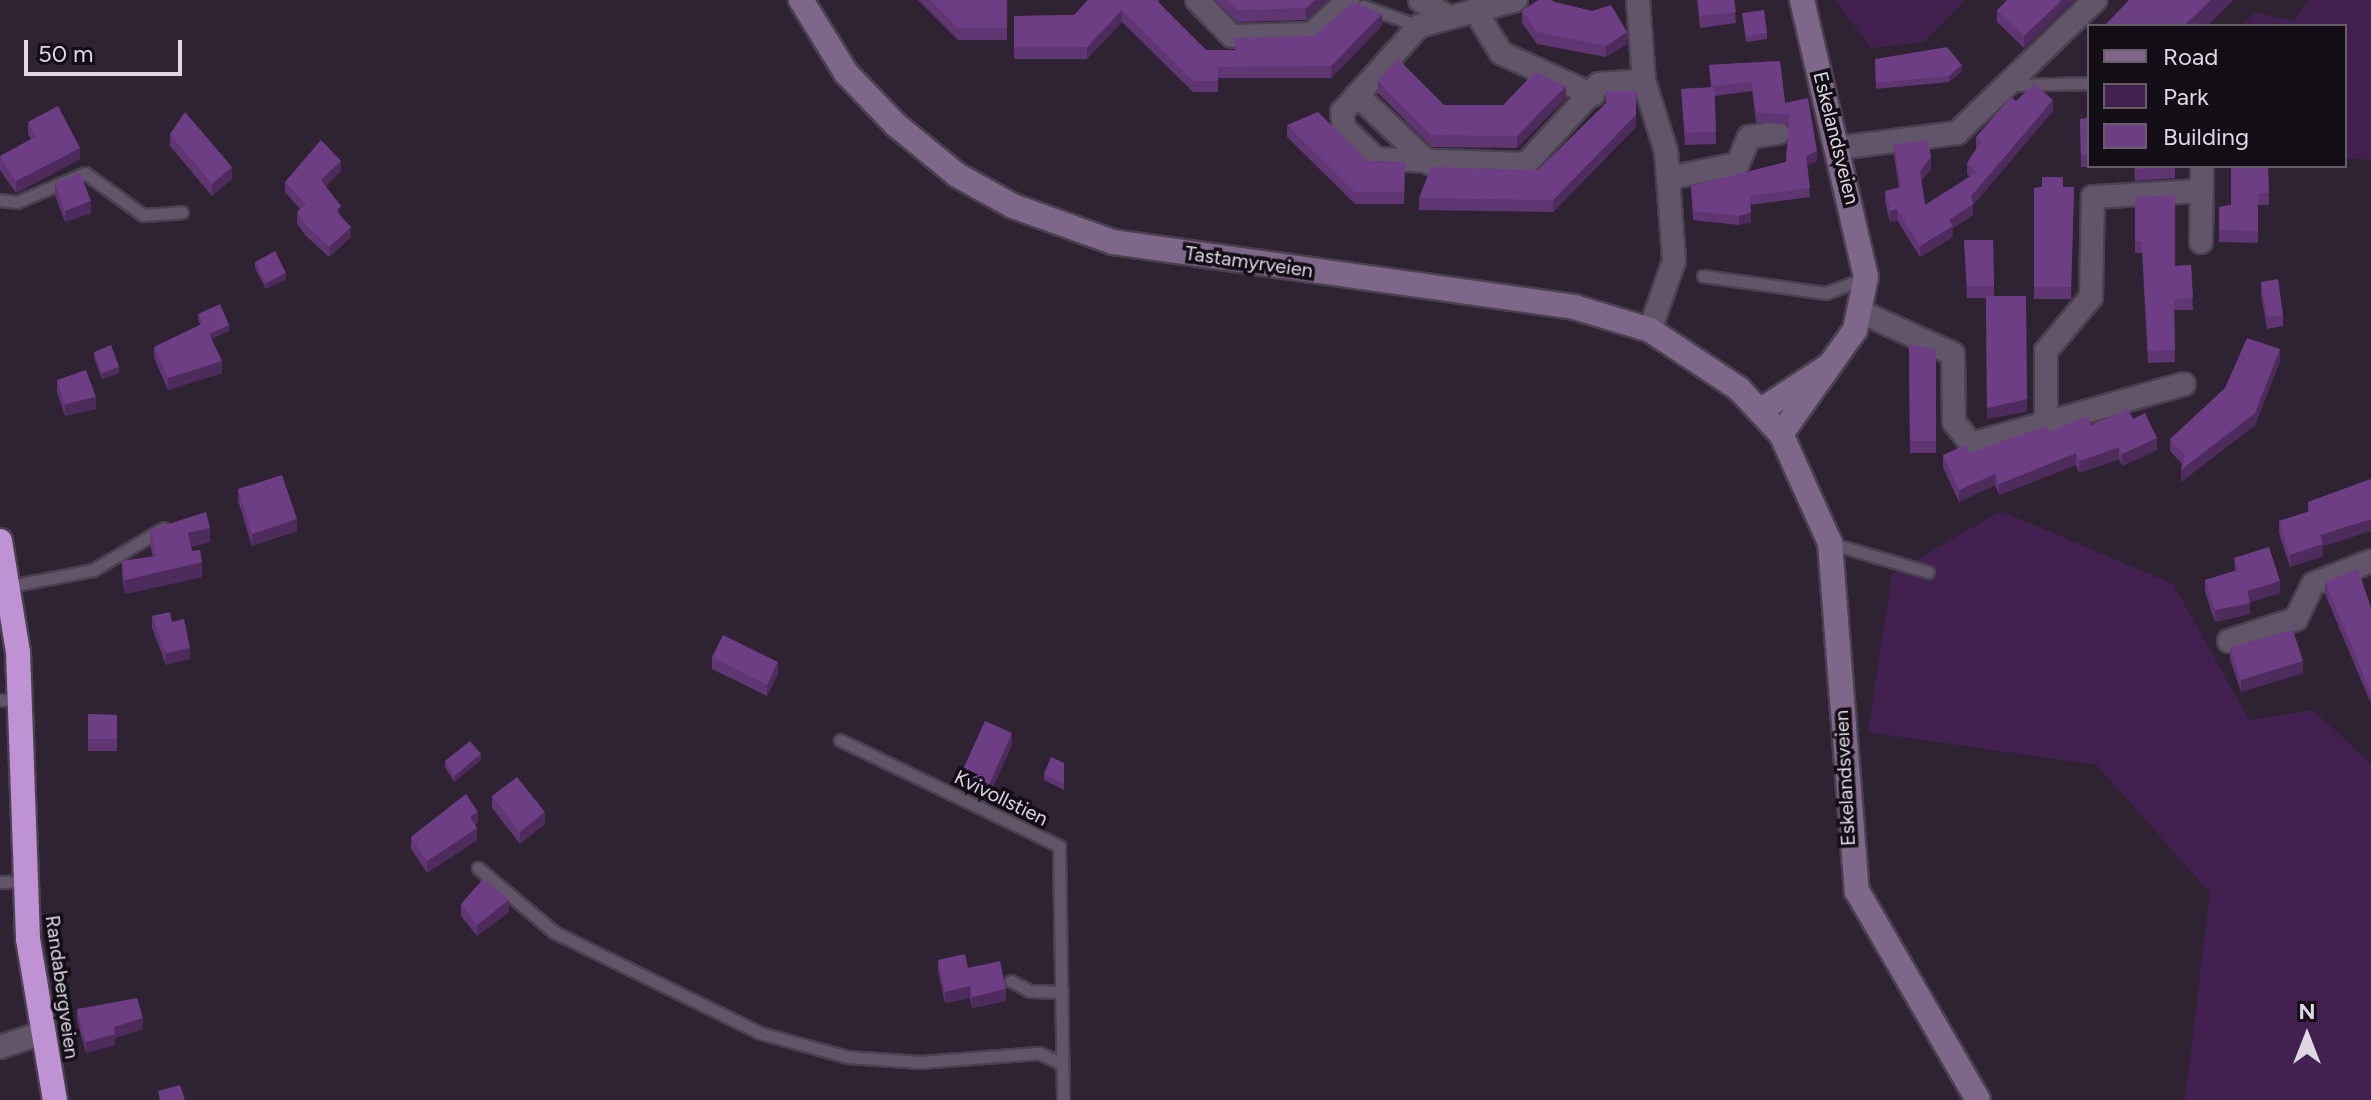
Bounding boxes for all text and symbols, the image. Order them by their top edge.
scale bar [28,24,186,74]
legend [2087,24,2347,168]
text: 50 m [38,39,94,68]
text: Road [2163,42,2218,71]
street label: Eskelandsveien [1808,69,1864,207]
text: Park [2163,82,2209,111]
text: Building [2163,122,2249,151]
street label: Tastamyrveien [1183,241,1315,283]
street label: Eskelandsveien [1829,709,1861,847]
street label: Kvivollstien [950,765,1052,831]
street label: Randabergveien [40,914,84,1060]
north arrow [2267,996,2347,1076]
text: N [2298,998,2316,1025]

